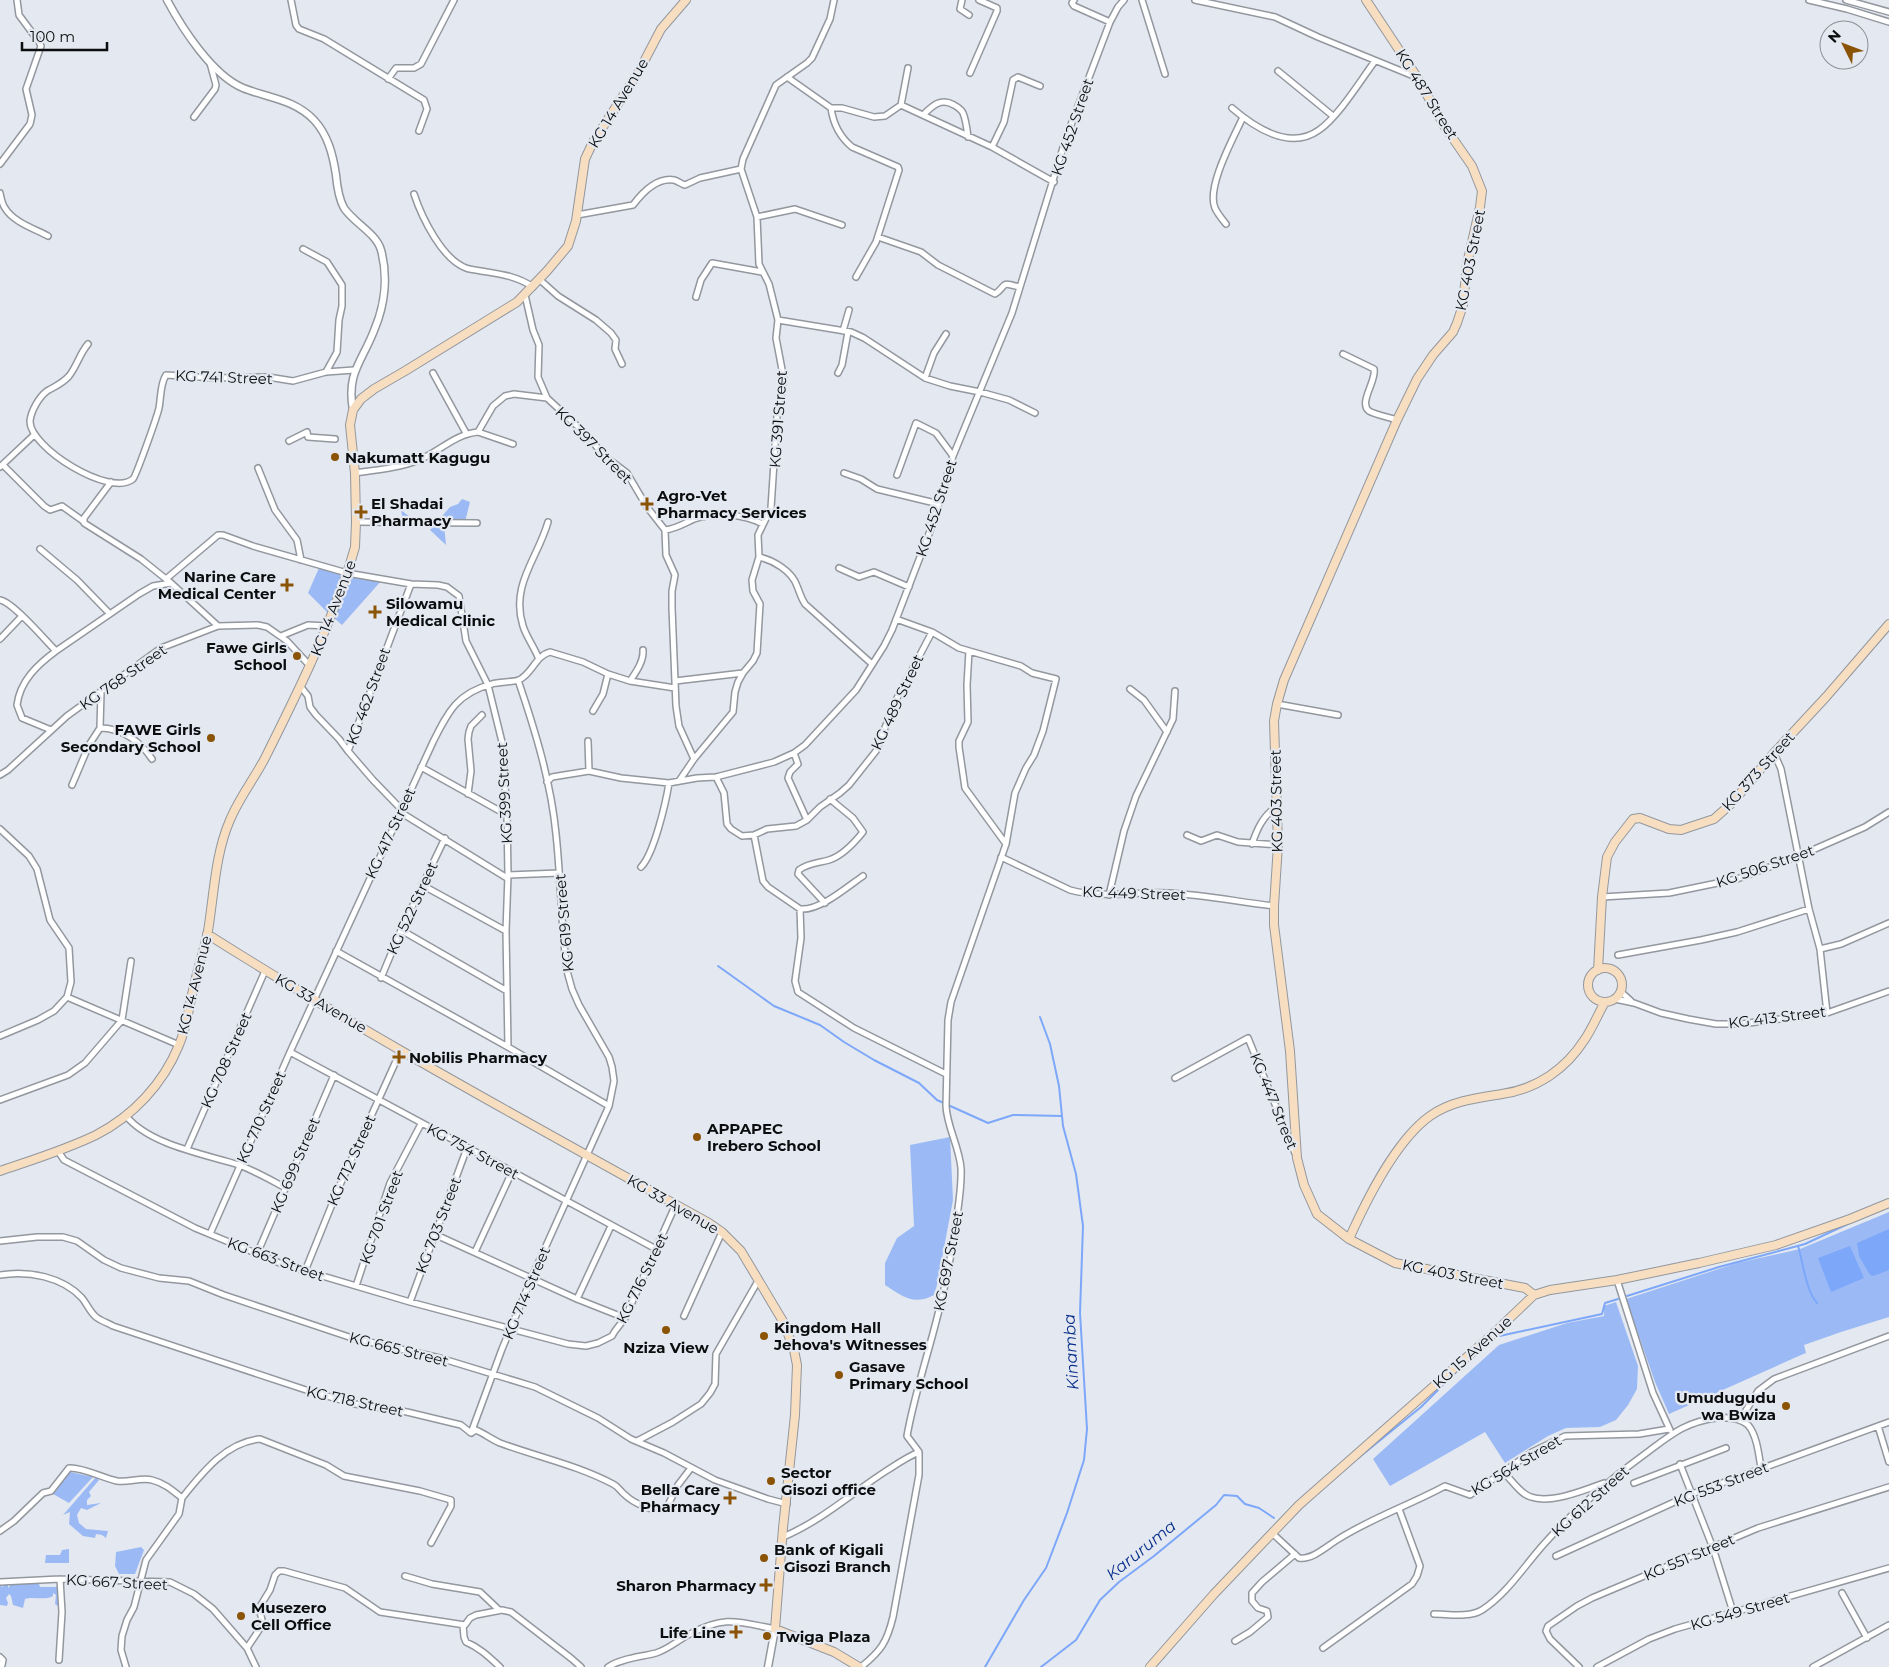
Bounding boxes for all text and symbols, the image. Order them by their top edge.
scale bar [22,20,108,52]
north arrow [1819,20,1869,70]
text: N [1824,26,1845,47]
text: 100 m [30,27,75,46]
street label: KG 487 Street [1392,45,1462,143]
street label: KG 14 Avenue [584,55,652,151]
street label: KG 452 Street [1046,76,1098,178]
street label: KG 403 Street [1451,208,1489,312]
street label: KG 741 Street [175,366,273,388]
street label: KG 391 Street [765,370,791,468]
street label: KG 397 Street [552,403,636,487]
place label: Nakumatt Kagugu [345,448,490,467]
marker: Nakumatt Kagugu [329,451,341,463]
street label: KG 452 Street [911,457,961,559]
place label: Agro-Vet Pharmacy Services [656,486,807,522]
place label: El Shadai Pharmacy [371,494,452,530]
marker: Agro-Vet Pharmacy Services [641,498,653,510]
marker: El Shadai Pharmacy [355,506,367,518]
street label: KG 14 Avenue [306,557,360,659]
place label: Narine Care Medical Center [158,567,277,603]
marker: Narine Care Medical Center [280,578,294,592]
place label: Silowamu Medical Clinic [386,594,495,630]
marker: Silowamu Medical Clinic [368,605,382,619]
place label: Fawe Girls School [206,638,287,674]
street label: KG 768 Street [76,640,170,714]
street label: KG 462 Street [342,645,394,747]
marker: Fawe Girls School [291,650,303,662]
street label: KG 489 Street [866,651,928,753]
place label: FAWE Girls Secondary School [61,720,201,756]
street label: KG 373 Street [1717,727,1799,815]
marker: FAWE Girls Secondary School [205,732,217,744]
street label: KG 399 Street [492,742,516,844]
street label: KG 403 Street [1266,749,1286,853]
street label: KG 417 Street [361,784,419,882]
street label: KG 506 Street [1713,840,1817,892]
street label: KG 522 Street [382,859,442,957]
street label: KG 619 Street [550,873,578,973]
street label: KG 449 Street [1082,882,1186,904]
street label: KG 14 Avenue [173,933,215,1037]
street label: KG 33 Avenue [272,969,370,1037]
street label: KG 413 Street [1727,1002,1827,1032]
street label: KG 708 Street [196,1009,256,1111]
place label: Nobilis Pharmacy [409,1048,548,1067]
street label: KG 447 Street [1246,1050,1302,1152]
marker: Nobilis Pharmacy [393,1051,405,1063]
street label: KG 710 Street [232,1068,290,1166]
street label: KG 712 Street [322,1111,380,1209]
street label: KG 699 Street [266,1114,324,1216]
street label: KG 754 Street [424,1119,522,1183]
place label: APPAPEC Irebero School [706,1119,821,1155]
marker: APPAPEC Irebero School [691,1131,703,1143]
street label: KG 701 Street [355,1167,407,1267]
street label: KG 33 Avenue [624,1170,722,1238]
street label: KG 703 Street [411,1174,465,1276]
street label: KG 697 Street [929,1209,967,1313]
street label: KG 716 Street [612,1230,672,1326]
street label: KG 663 Street [225,1233,327,1285]
street label: KG 714 Street [498,1244,554,1342]
street label: KG 403 Street [1401,1255,1505,1293]
street label: KG 15 Avenue [1428,1311,1516,1393]
water label: Kinamba [1060,1313,1082,1390]
place label: Kingdom Hall Jehova's Witnesses [773,1318,927,1354]
marker: Nziza View [660,1324,672,1336]
street label: KG 665 Street [347,1327,451,1371]
marker: Kingdom Hall Jehova's Witnesses [758,1330,770,1342]
place label: Nziza View [623,1338,710,1357]
place label: Gasave Primary School [849,1357,968,1393]
marker: Gasave Primary School [833,1369,845,1381]
street label: KG 718 Street [305,1381,405,1421]
place label: Umudugudu wa Bwiza [1676,1388,1776,1424]
marker: Umudugudu wa Bwiza [1780,1400,1792,1412]
street label: KG 564 Street [1467,1430,1565,1500]
street label: KG 553 Street [1671,1457,1771,1511]
street label: KG 612 Street [1547,1461,1633,1541]
place label: Sector Gisozi office [781,1463,876,1499]
marker: Sector Gisozi office [765,1475,777,1487]
place label: Bella Care Pharmacy [640,1480,721,1516]
marker: Bella Care Pharmacy [724,1492,736,1504]
water label: Karuruma [1102,1516,1180,1584]
street label: KG 551 Street [1641,1529,1737,1585]
place label: Bank of Kigali - Gisozi Branch [774,1540,891,1576]
marker: Bank of Kigali - Gisozi Branch [758,1552,770,1564]
street label: KG 667 Street [66,1570,168,1594]
place label: Sharon Pharmacy [616,1576,757,1595]
marker: Sharon Pharmacy [760,1579,772,1591]
street label: KG 549 Street [1688,1588,1792,1634]
place label: Musezero Cell Office [251,1598,331,1634]
marker: Musezero Cell Office [235,1610,247,1622]
place label: Life Line [660,1623,726,1642]
marker: Life Line [730,1626,742,1638]
place label: Twiga Plaza [777,1627,871,1646]
marker: Twiga Plaza [761,1630,773,1642]

